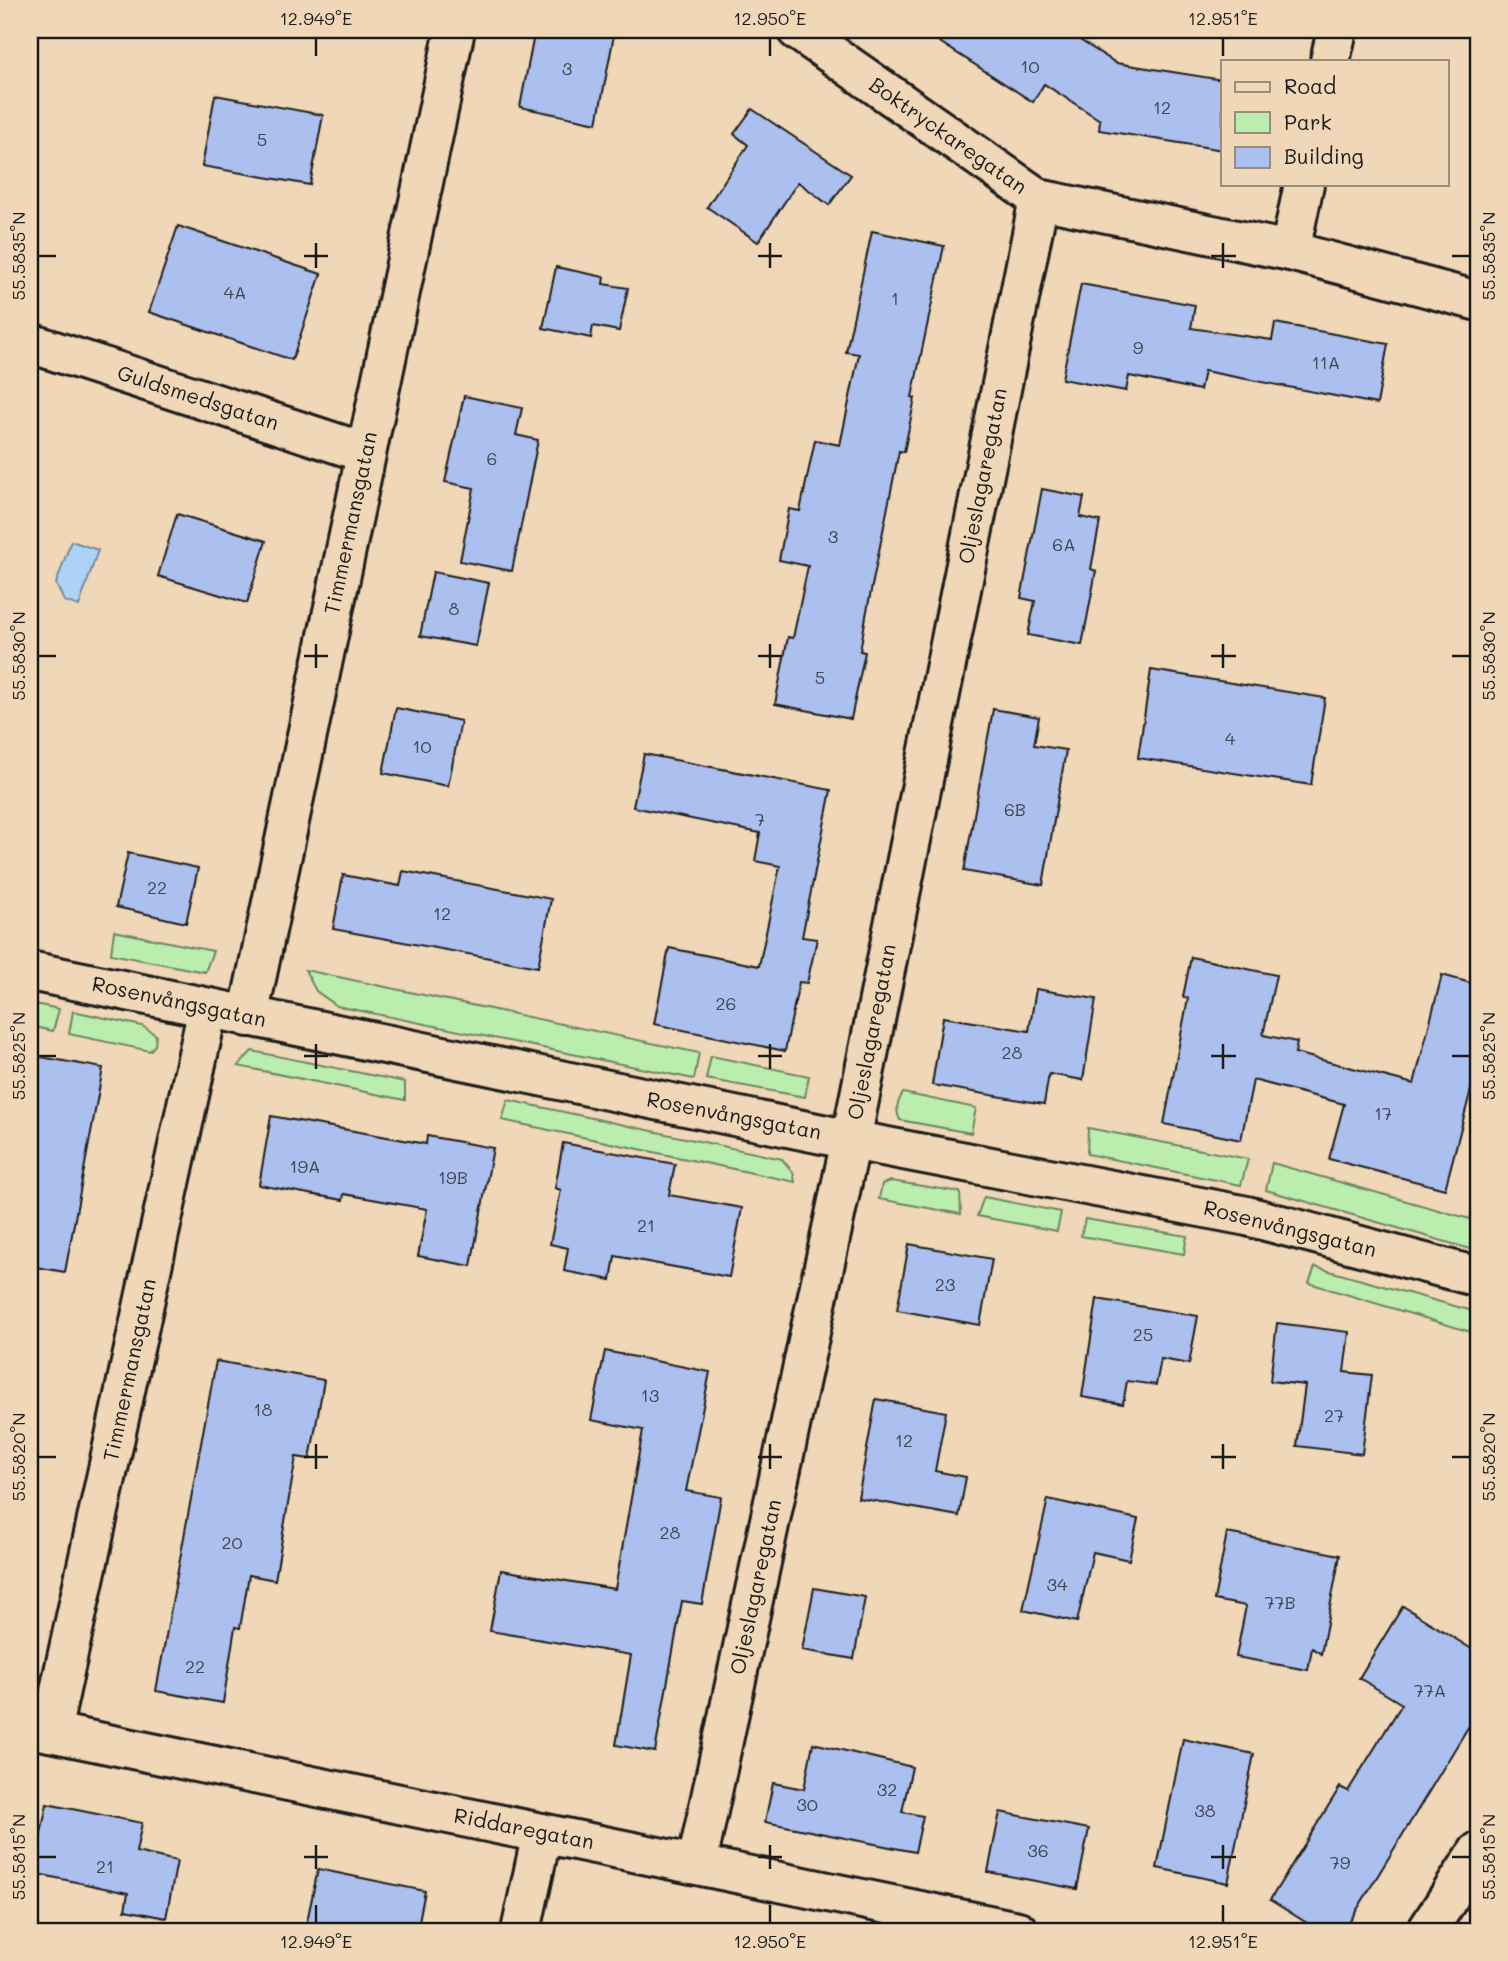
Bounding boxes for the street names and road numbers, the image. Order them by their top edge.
street label: Boktryckaregatan [865,70,1033,199]
street label: Guldsmedsgatan [114,358,283,435]
street label: Oljeslagaregatan [951,386,1012,566]
street label: Timmermansgatan [317,429,382,616]
street label: Oljeslagaregatan [840,942,901,1122]
street label: Rosenvångsgatan [90,969,269,1032]
street label: Rosenvångsgatan [645,1084,824,1145]
street label: Rosenvångsgatan [1201,1193,1380,1262]
street label: Timmermansgatan [96,1276,161,1463]
street label: Oljeslagaregatan [723,1497,786,1677]
street label: Riddaregatan [452,1801,597,1854]

